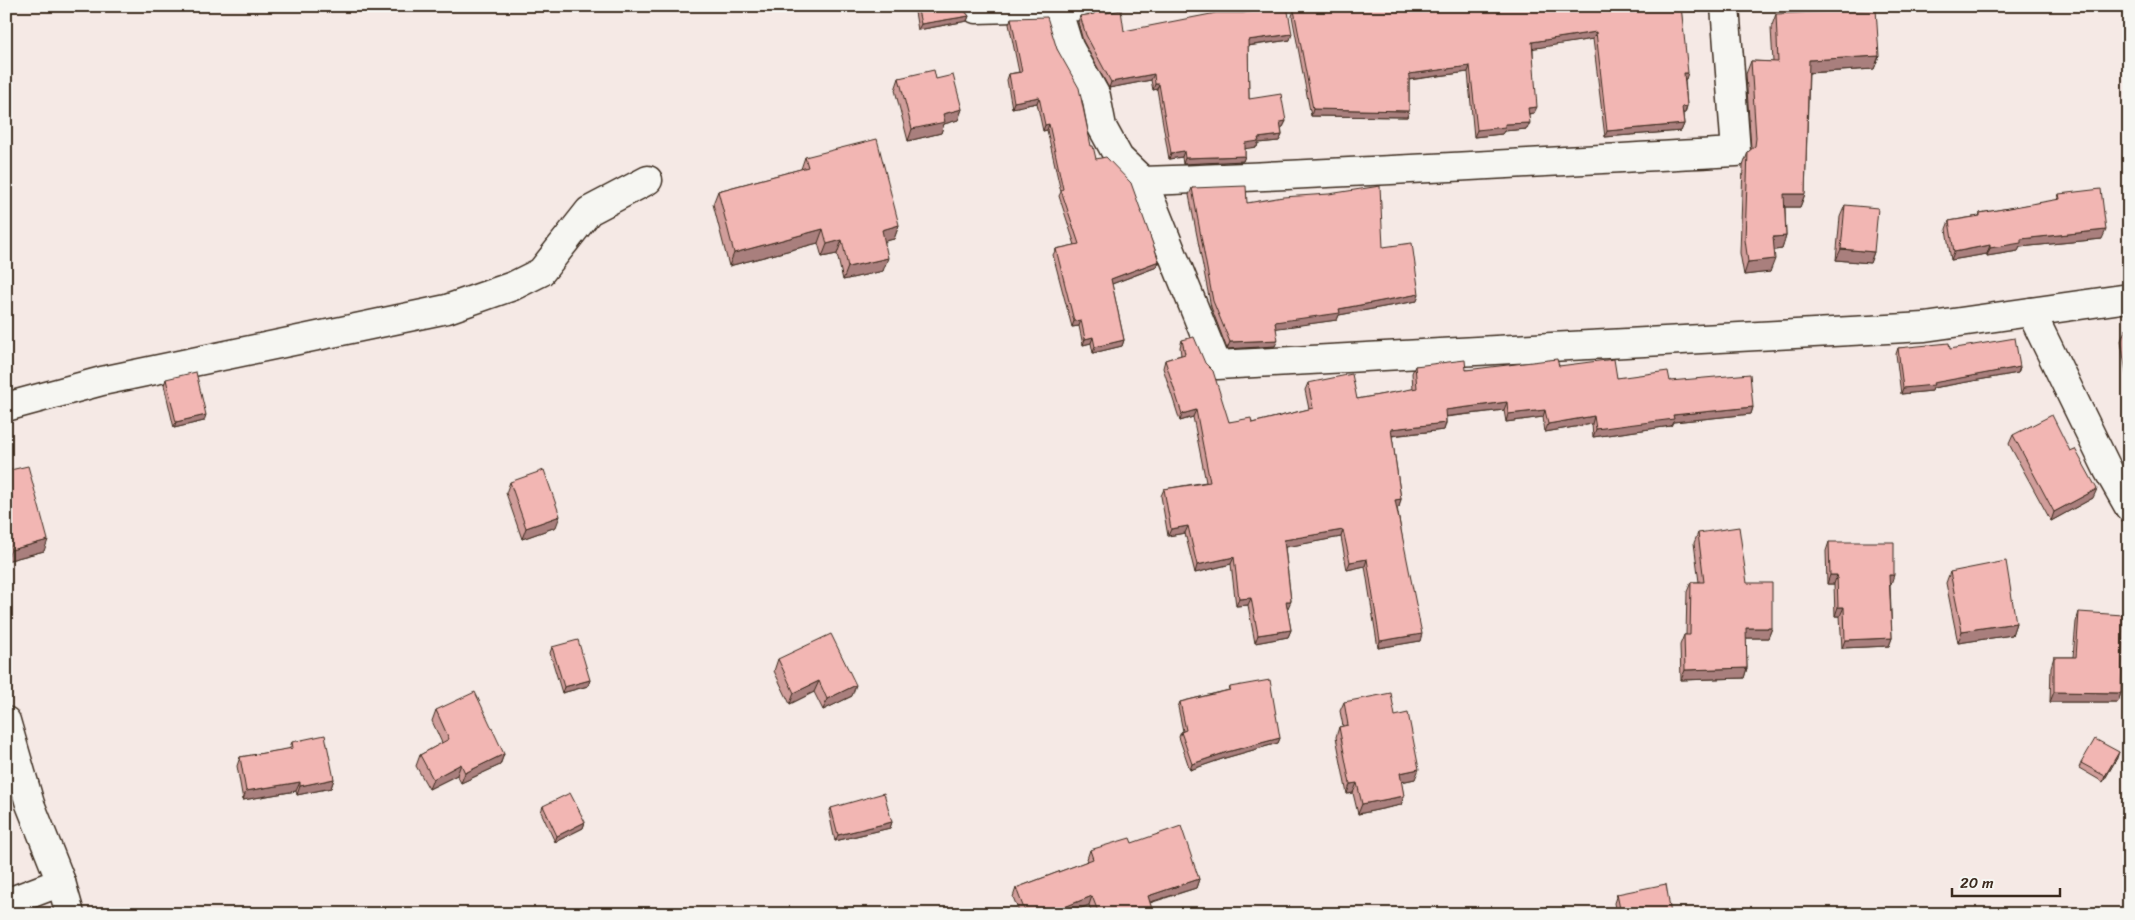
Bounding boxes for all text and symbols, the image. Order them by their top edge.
scale bar [1952,865,2060,897]
text: 20 m [1960,870,1994,896]

